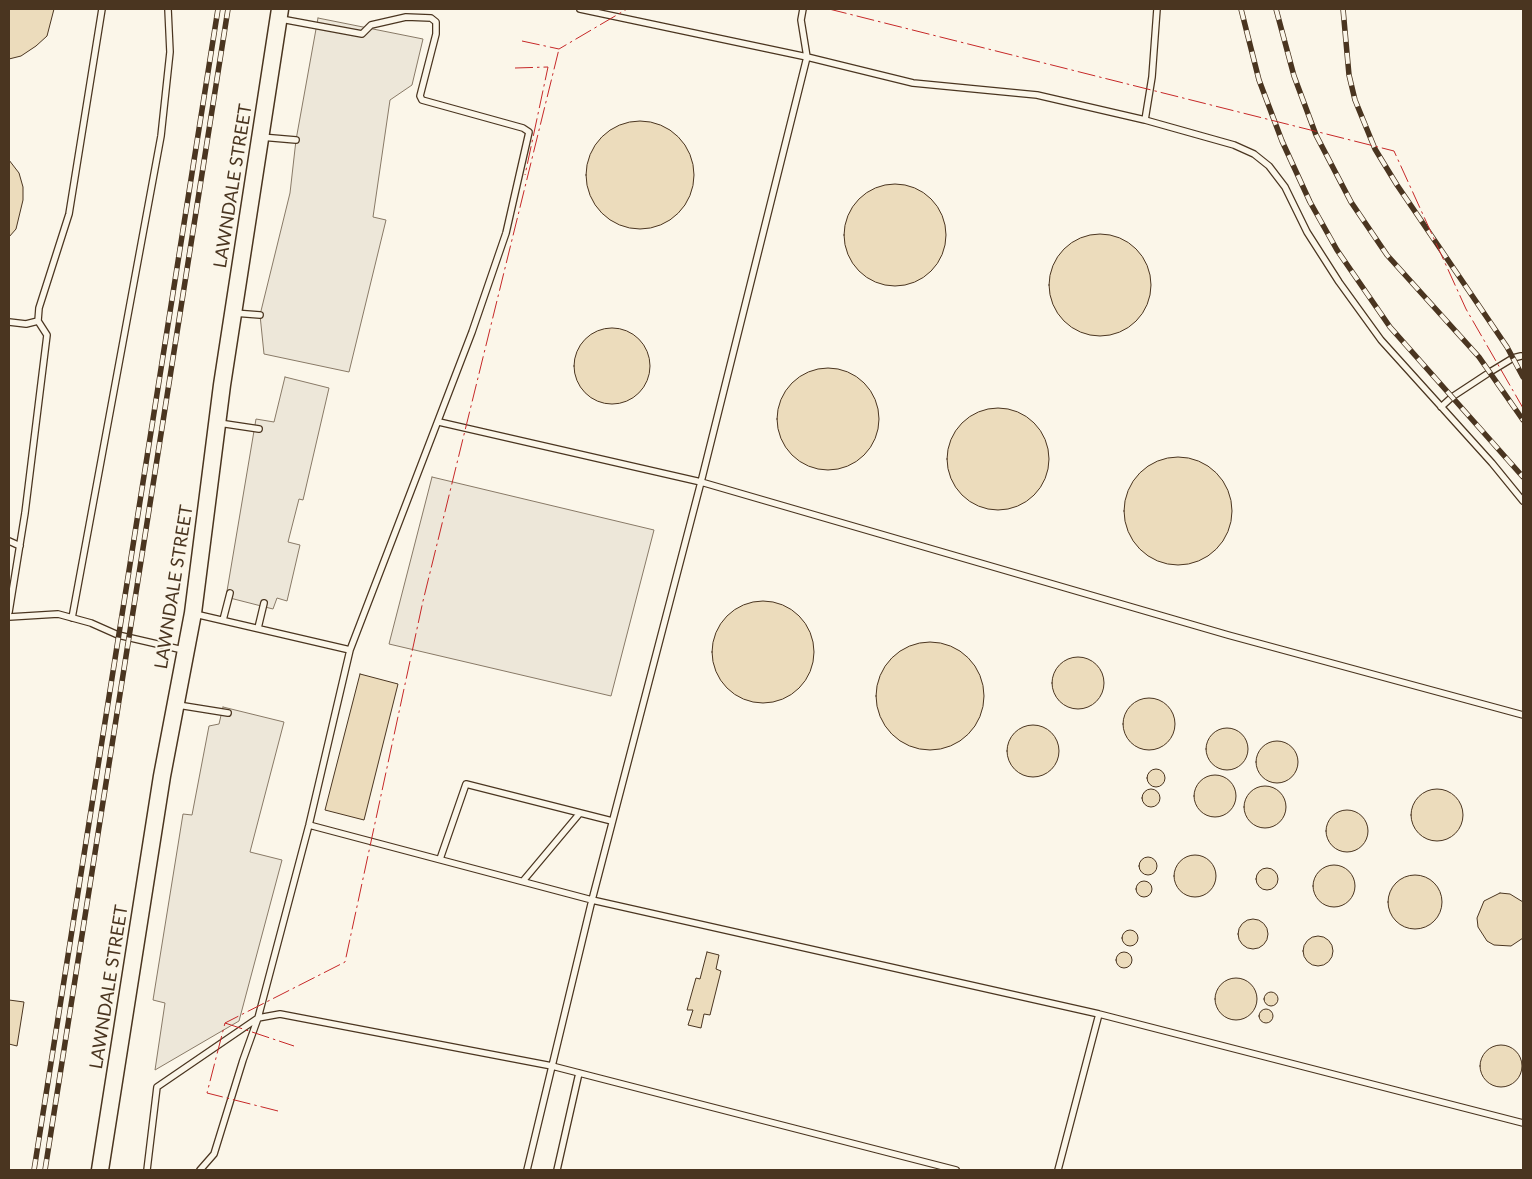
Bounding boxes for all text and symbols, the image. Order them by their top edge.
street label: LAWNDALE STREET [209,102,257,270]
street label: LAWNDALE STREET [150,503,198,671]
street label: LAWNDALE STREET [85,903,133,1071]

